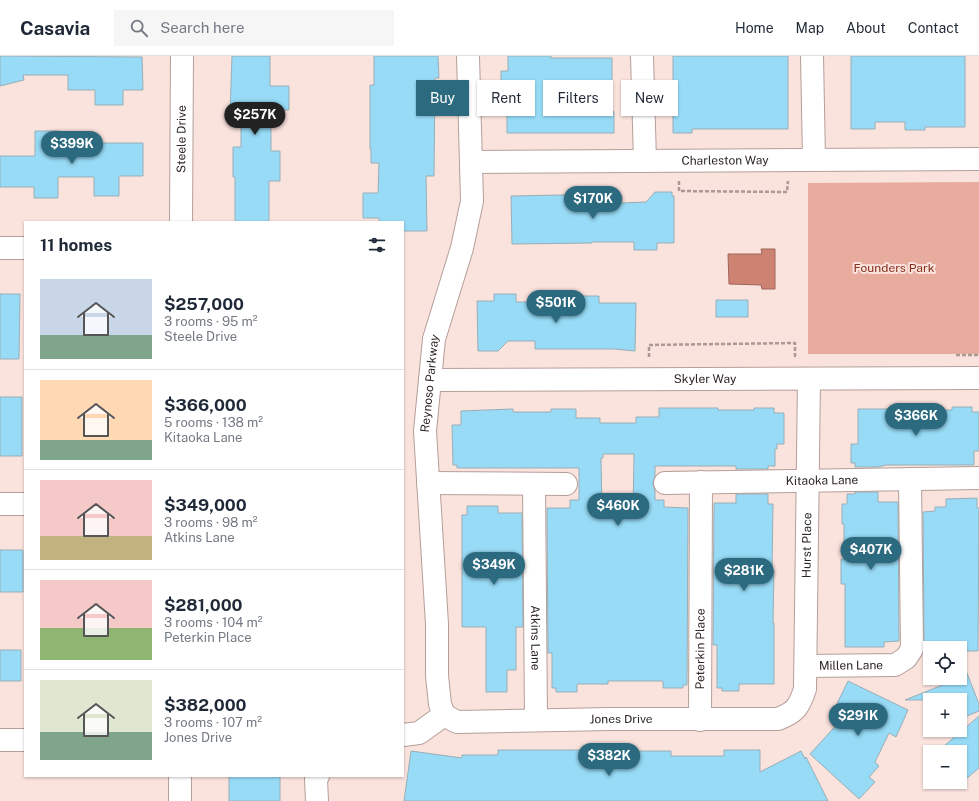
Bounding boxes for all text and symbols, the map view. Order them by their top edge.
search box [114,10,394,46]
text: Casavia [20,17,90,39]
icon: search [128,17,150,39]
text: Search here [160,19,245,36]
text: Home [735,20,774,36]
text: Map [796,20,824,36]
text: About [846,20,886,36]
text: Contact [908,20,959,36]
chip: Buy [416,80,469,116]
chip: Rent [477,80,535,116]
chip: Filters [543,80,613,116]
chip: New [621,80,678,116]
pin: $257K [227,102,283,136]
street label: Steele Drive [174,105,189,173]
text: $257K [233,107,277,122]
pin: $399K [44,131,100,165]
text: $399K [50,136,94,151]
street label: Charleston Way [681,153,769,168]
pin: $170K [565,186,621,220]
text: $170K [573,191,613,206]
icon: filters [366,234,388,256]
text: 11 homes [40,235,112,255]
park label: Founders Park [854,261,935,275]
pin: $501K [528,290,584,324]
text: $257,000 [164,294,244,314]
icon: home [72,295,120,343]
text: $501K [536,295,576,310]
text: 3 rooms · 95 m² [164,314,258,329]
text: Steele Drive [164,329,237,344]
street label: Reynoso Parkway [418,332,442,433]
street label: Skyler Way [674,372,737,386]
text: $366,000 [164,395,247,415]
icon: home [72,396,120,444]
pin: $366K [888,403,944,437]
text: $366K [894,408,938,423]
text: 5 rooms · 138 m² [164,415,263,430]
text: Kitaoka Lane [164,430,242,445]
street label: Kitaoka Lane [786,473,859,488]
pin: $460K [590,493,646,527]
text: $349,000 [164,495,247,515]
icon: home [72,496,120,544]
text: $460K [596,498,640,513]
street label: Hurst Place [799,512,814,578]
text: 3 rooms · 98 m² [164,515,258,530]
text: Atkins Lane [164,530,235,545]
pin: $407K [843,537,899,571]
text: $407K [850,542,893,557]
pin: $349K [466,552,522,586]
text: $349K [472,557,516,572]
pin: $281K [716,558,772,592]
text: $281K [724,563,764,578]
text: $281,000 [164,595,243,615]
icon: home [72,596,120,644]
street label: Atkins Lane [528,605,543,671]
street label: Peterkin Place [693,608,707,689]
text: 3 rooms · 104 m² [164,615,263,630]
text: Peterkin Place [164,630,252,645]
map controls [923,641,967,789]
button: locate [923,641,967,685]
street label: Millen Lane [819,658,883,673]
button: + [923,693,967,737]
text: $382,000 [164,695,247,715]
icon: home [72,696,120,744]
pin: $291K [830,703,886,737]
text: $291K [838,708,878,723]
street label: Jones Drive [590,712,653,726]
text: 3 rooms · 107 m² [164,715,262,730]
text: Jones Drive [164,730,232,745]
pin: $382K [581,743,637,777]
button: − [923,745,967,789]
text: $382K [587,748,631,763]

